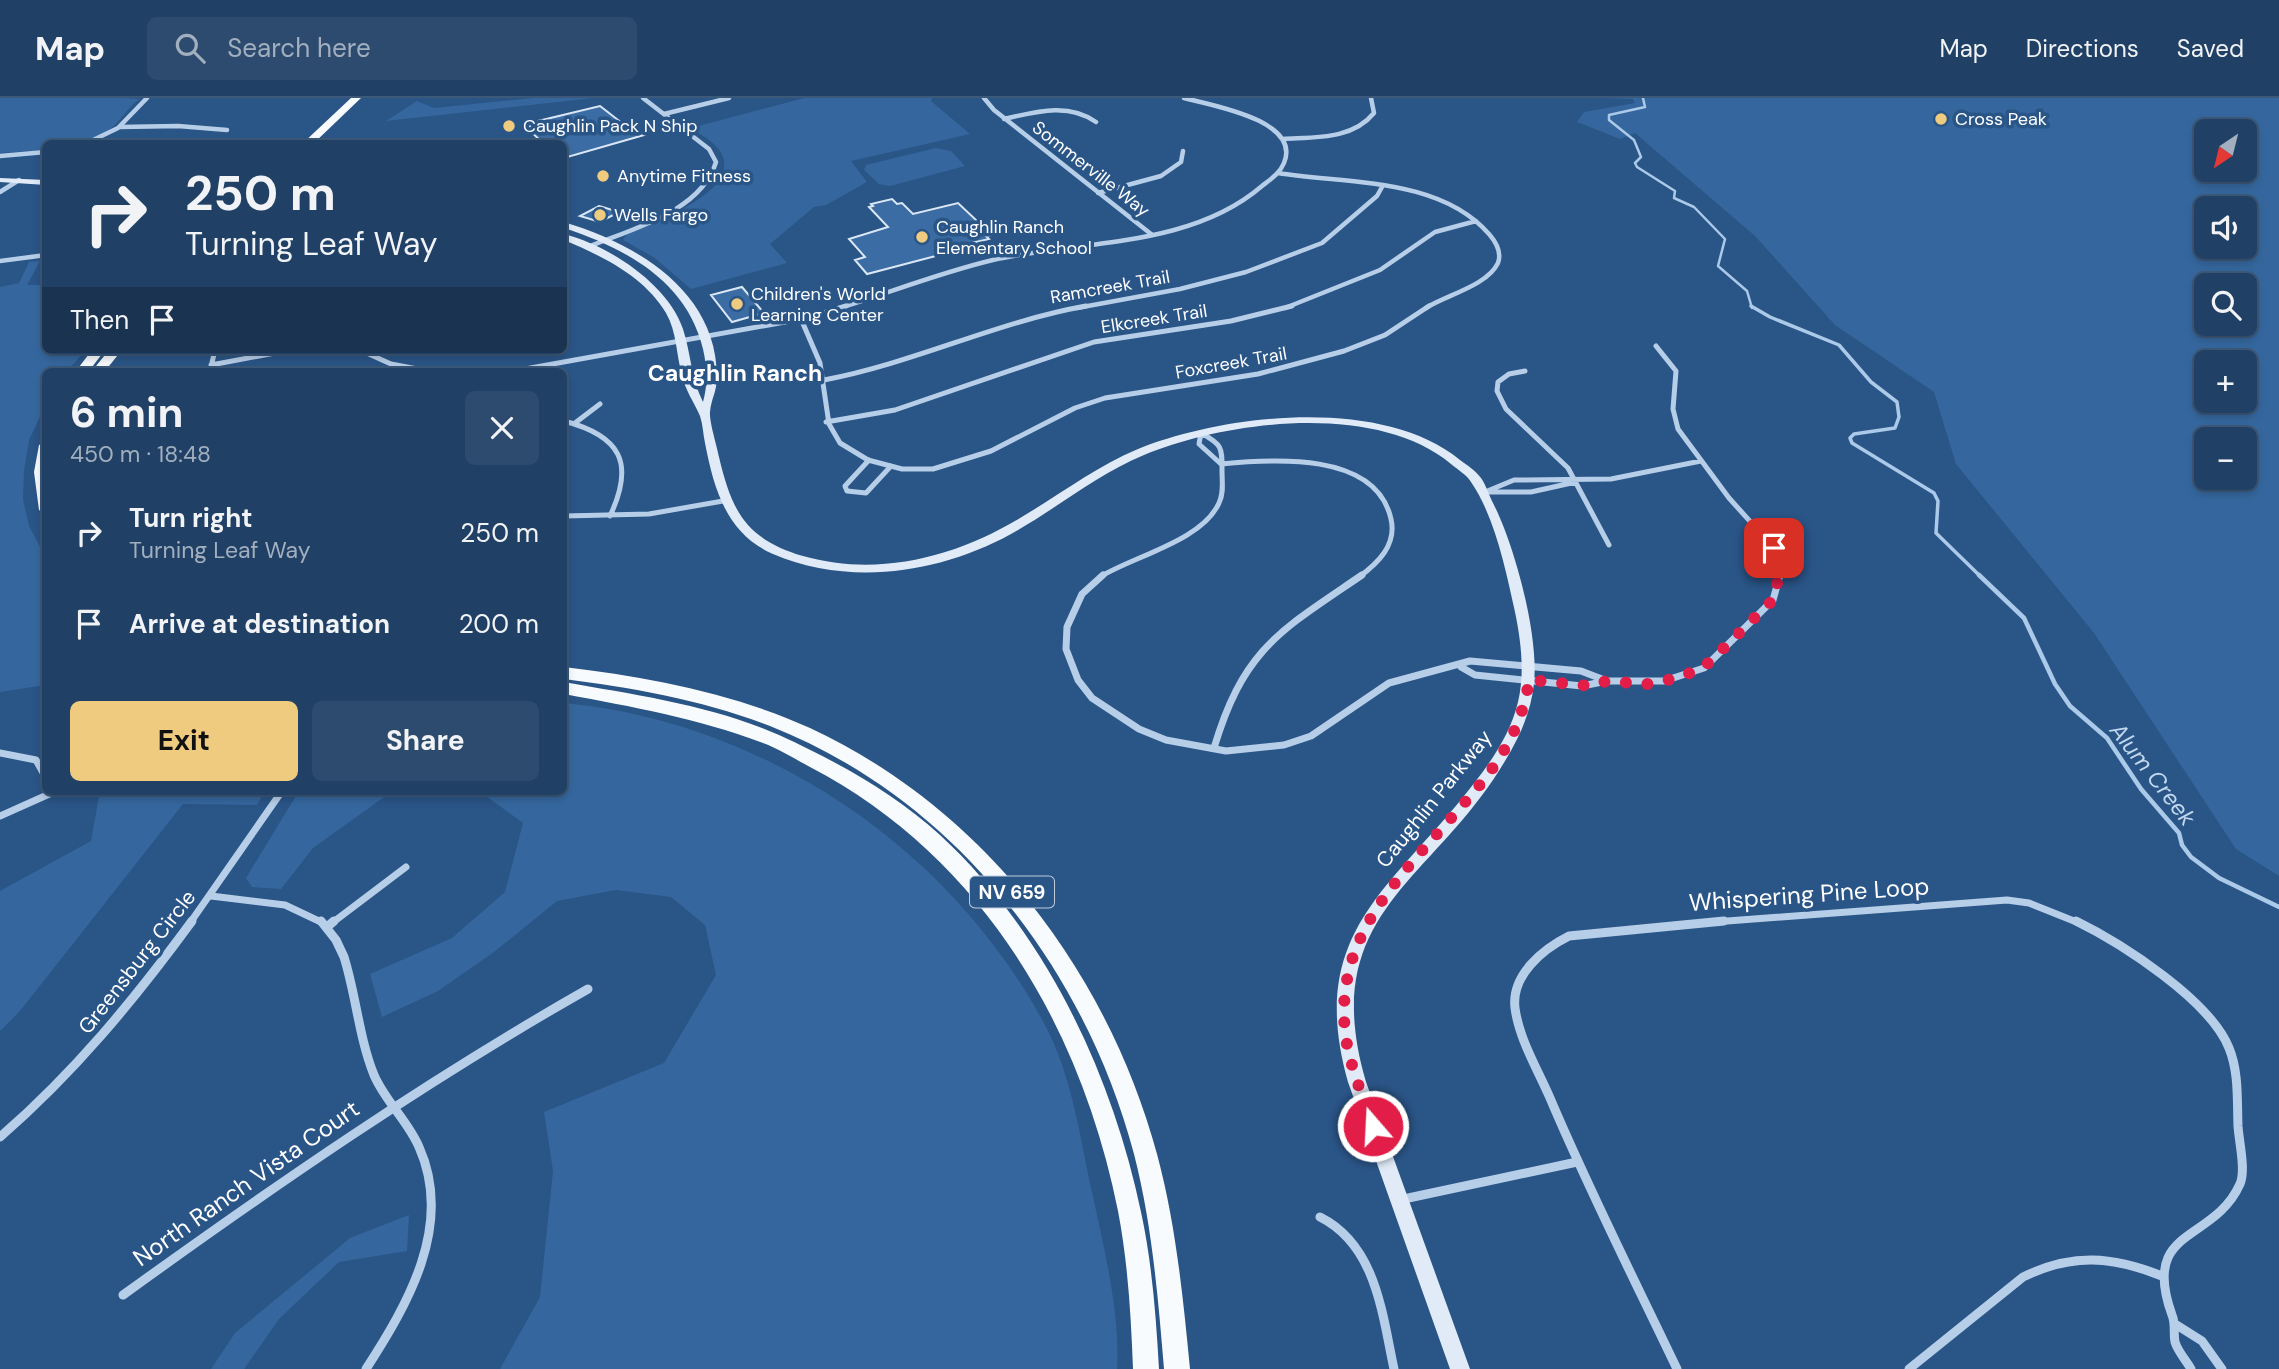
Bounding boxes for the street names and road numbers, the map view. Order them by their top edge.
street label: Sommerville Way [1027,116,1155,222]
street label: Ramcreek Trail [1048,265,1172,309]
street label: Elkcreek Trail [1099,299,1209,339]
street label: Foxcreek Trail [1173,341,1289,385]
street label: Caughlin Parkway [1370,724,1498,874]
street label: Whispering Pine Loop [1688,870,1930,918]
road number: NV 659 [970,876,1054,908]
street label: Greensburg Circle [72,884,202,1040]
street label: North Ranch Vista Court [127,1093,365,1273]

